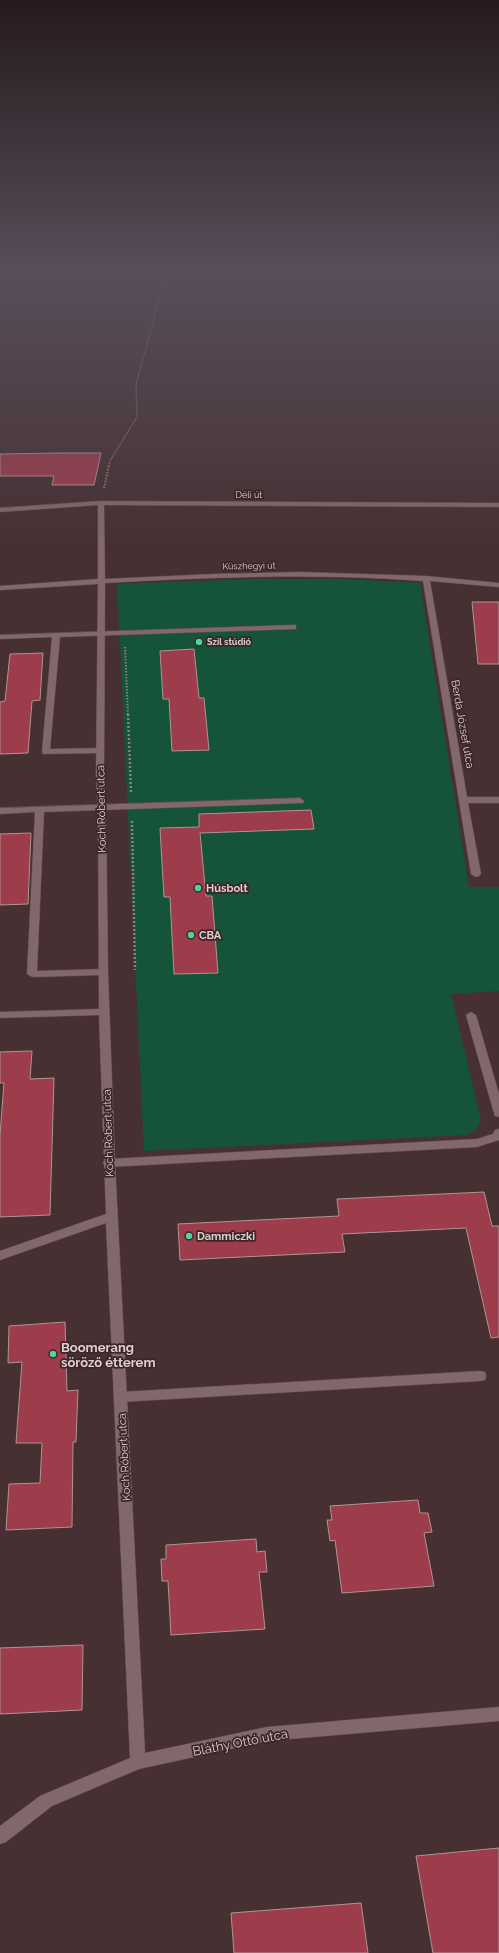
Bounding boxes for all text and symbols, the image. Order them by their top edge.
street label: Déli út [236,490,262,500]
street label: Küszhegyi út [222,561,276,571]
marker: Szil stúdió [194,637,204,647]
place label: Szil stúdió [207,637,252,647]
street label: Berda József utca [448,679,477,770]
street label: Koch Róbert utca [94,765,109,853]
place label: Húsbolt [206,882,248,895]
marker: Húsbolt [193,883,203,893]
place label: CBA [199,929,222,942]
marker: CBA [186,930,196,940]
street label: Koch Róbert utca [100,1089,117,1177]
place label: Dammiczki [197,1230,255,1243]
marker: Dammiczki [184,1231,194,1241]
place label: Boomerang söröző étterem [61,1340,156,1370]
marker: Boomerang söröző étterem [48,1349,58,1359]
street label: Koch Róbert utca [116,1413,133,1501]
street label: Bláthy Ottó utca [191,1726,289,1759]

